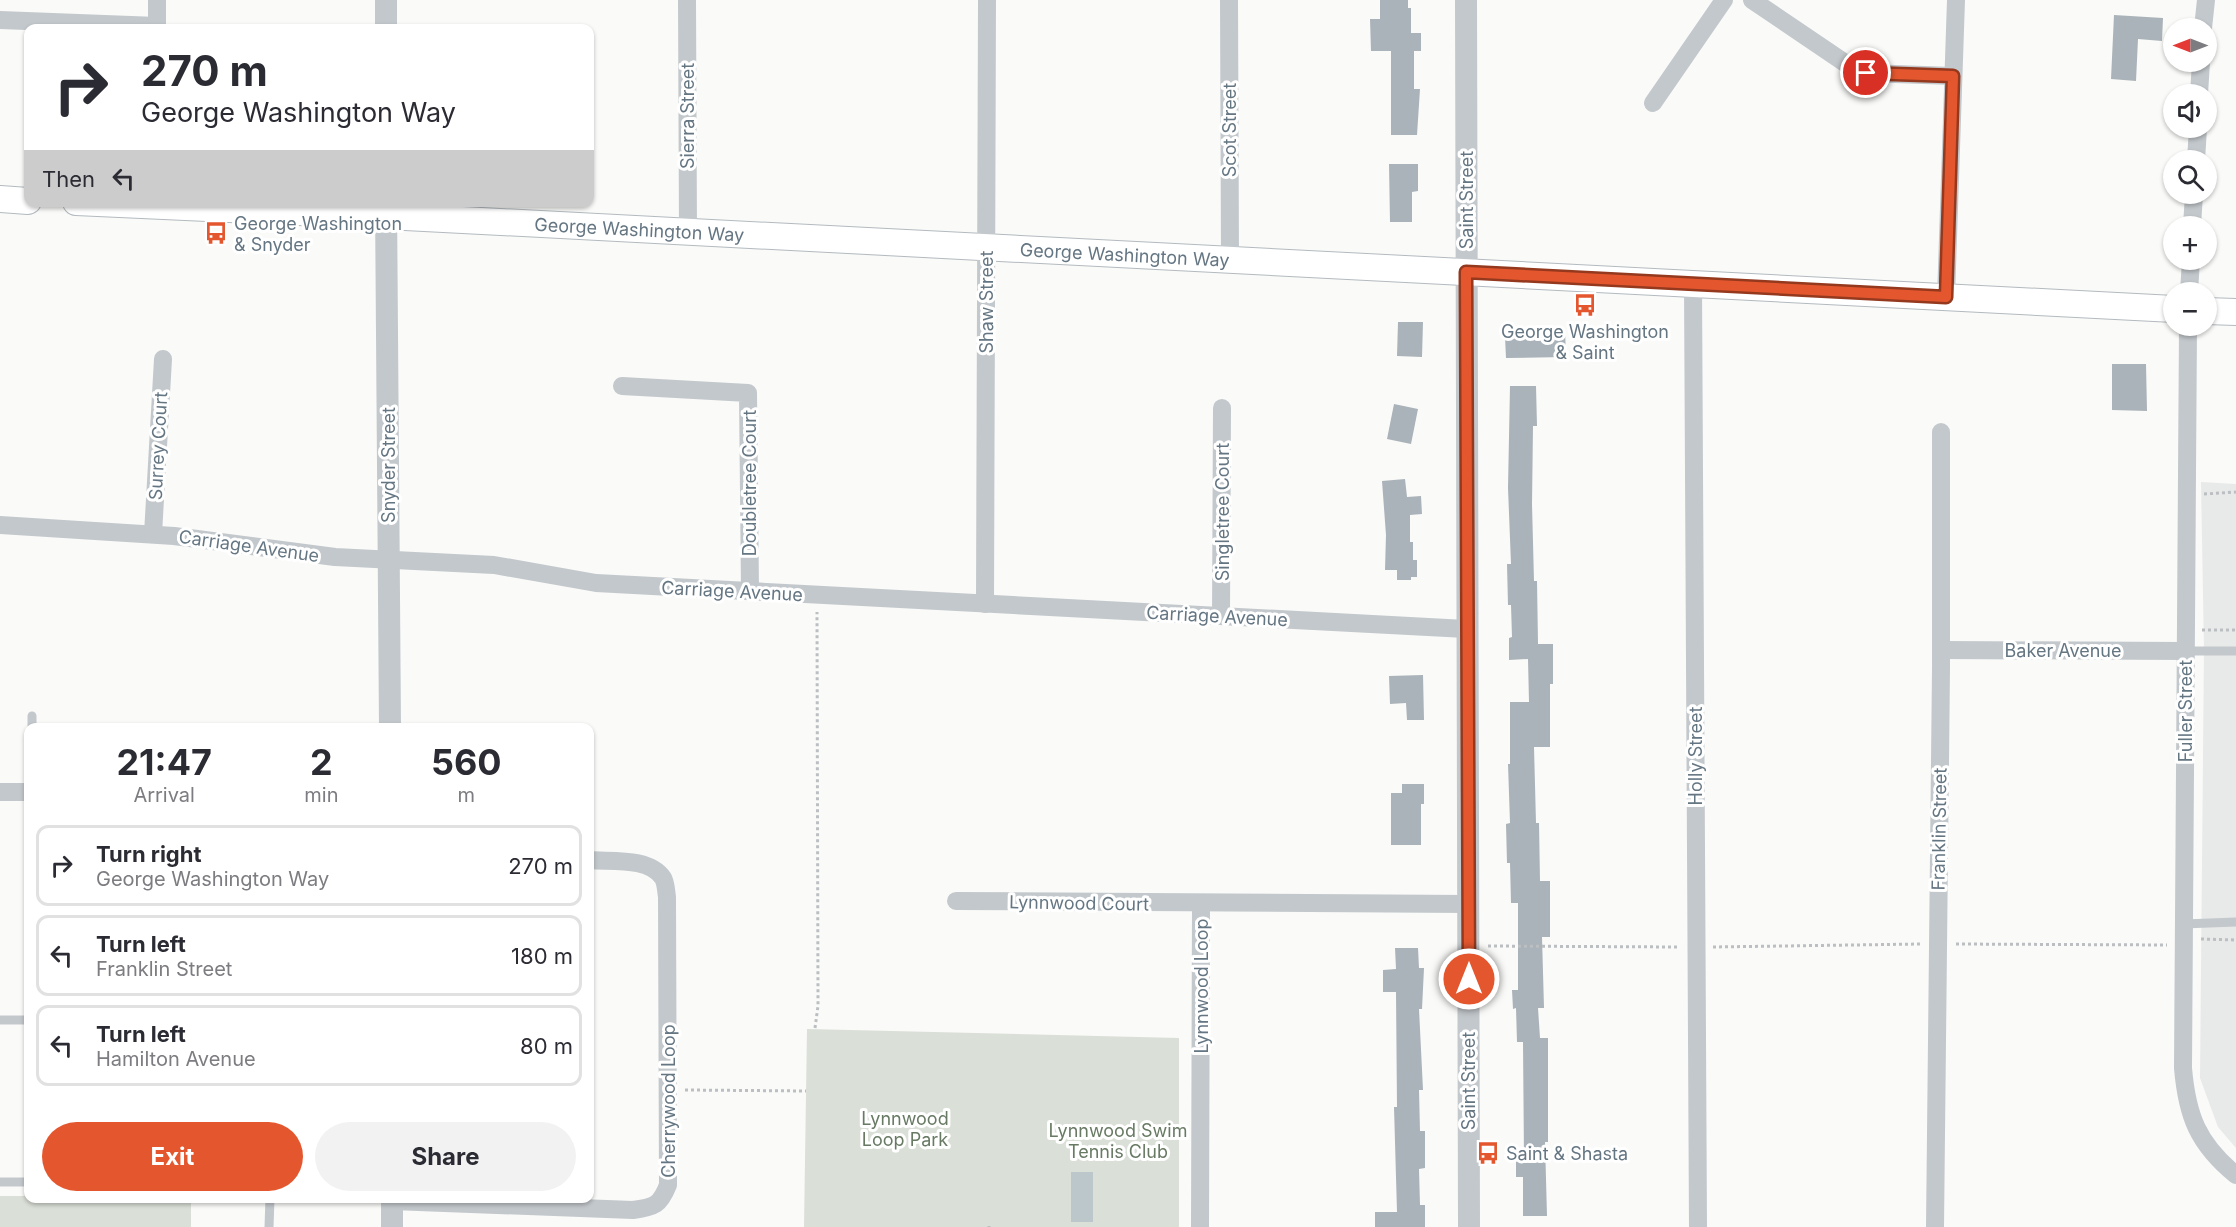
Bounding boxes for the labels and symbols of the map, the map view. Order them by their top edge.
north arrow [2163,18,2217,72]
pin [1840,47,1891,98]
street label: Sierra Street [677,63,698,169]
street label: Scot Street [1219,83,1240,177]
street label: Saint Street [1456,151,1477,249]
place label: George Washington & Snyder [234,213,402,255]
street label: George Washington Way [534,213,745,245]
bus stop icon: George Washington & Snyder [203,220,229,246]
street label: George Washington Way [1019,238,1230,270]
street label: Shaw Street [976,250,997,353]
bus stop icon: George Washington & Saint [1572,292,1598,318]
place label: George Washington & Saint [1501,321,1669,363]
street label: Surrey Court [145,391,171,501]
street label: Snyder Street [378,407,399,523]
street label: Doubletree Court [739,410,760,556]
street label: Singletree Court [1212,443,1233,581]
street label: Carriage Avenue [177,526,321,566]
street label: Carriage Avenue [661,577,803,605]
street label: Carriage Avenue [1146,602,1288,630]
street label: Baker Avenue [2005,640,2121,661]
street label: Fuller Street [2175,660,2196,762]
street label: Holly Street [1685,706,1706,805]
street label: Franklin Street [1927,767,1951,891]
street label: Lynnwood Court [1009,891,1149,915]
street label: Lynnwood Loop [1191,918,1212,1054]
position arrow [1437,947,1501,1011]
street label: Cherrywood Loop [658,1024,679,1178]
street label: Saint Street [1458,1032,1479,1130]
park label: Lynnwood Loop Park [861,1108,949,1150]
park label: Lynnwood Swim Tennis Club [1049,1120,1187,1162]
bus stop icon: Saint & Shasta [1475,1140,1501,1166]
place label: Saint & Shasta [1506,1143,1628,1164]

